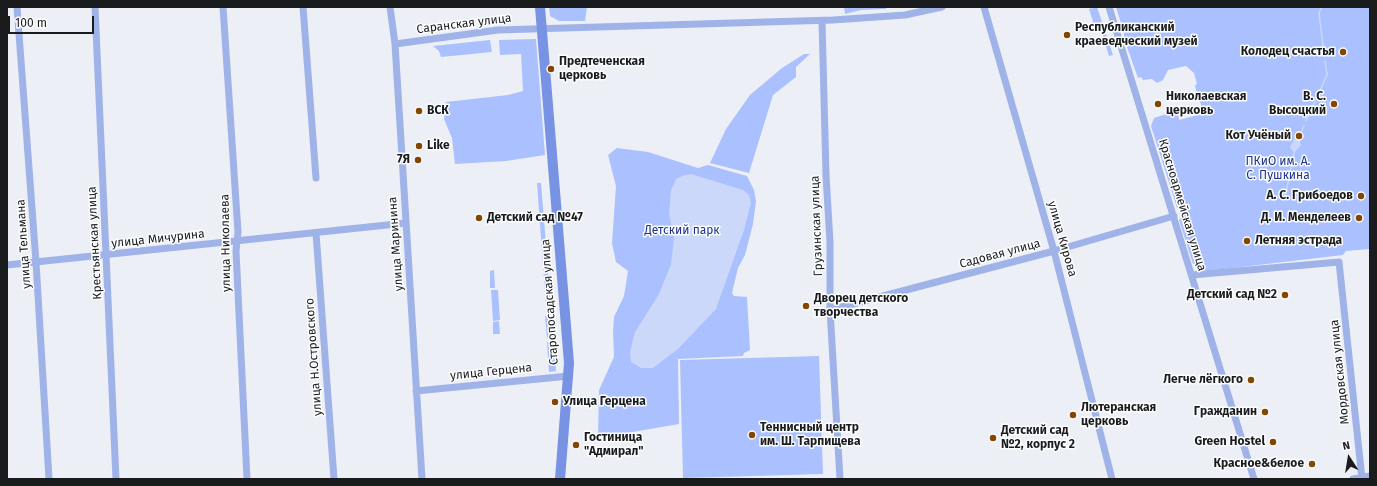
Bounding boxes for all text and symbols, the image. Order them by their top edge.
scale bar [10,8,96,34]
street label: Саранская улица [416,11,512,37]
text: 100 m [15,16,47,30]
place label: Республиканский краеведческий музей [1075,21,1198,49]
marker: Республиканский краеведческий музей [1062,30,1072,40]
place label: Колодец счастья [1241,45,1335,59]
marker: Колодец счастья [1338,47,1348,57]
place label: Предтеченская церковь [559,55,645,83]
marker: Предтеченская церковь [546,64,556,74]
place label: Николаевская церковь [1166,90,1246,118]
place label: В. С. Высоцкий [1269,90,1326,118]
marker: Николаевская церковь [1153,99,1163,109]
marker: В. С. Высоцкий [1329,99,1339,109]
place label: ВСК [427,104,449,118]
marker: ВСК [414,106,424,116]
place label: Кот Учёный [1225,129,1291,143]
marker: Кот Учёный [1294,131,1304,141]
street label: Красноармейская улица [1155,137,1209,273]
place label: Like [427,139,450,153]
marker: Like [414,141,424,151]
place label: 7Я [397,153,410,167]
marker: 7Я [413,155,423,165]
park label: ПКиО им. А. С. Пушкина [1246,155,1310,183]
street label: Грузинская улица [808,175,826,277]
street label: Крестьянская улица [85,186,105,300]
place label: А. С. Грибоедов [1266,189,1353,203]
marker: А. С. Грибоедов [1356,191,1366,201]
street label: улица Николаева [218,194,234,292]
street label: улица Маринина [386,196,406,292]
street label: улица Тельмана [14,199,34,289]
street label: улица Кирова [1044,199,1080,279]
place label: Детский сад №47 [487,211,583,225]
place label: Д. И. Менделеев [1261,211,1351,225]
marker: Детский сад №47 [474,213,484,223]
marker: Д. И. Менделеев [1354,213,1364,223]
park label: Детский парк [644,224,720,238]
street label: улица Мичурина [111,227,205,251]
place label: Летняя эстрада [1255,234,1342,248]
street label: Садовая улица [958,236,1042,272]
marker: Летняя эстрада [1242,236,1252,246]
street label: Старопосадская улица [538,239,562,365]
place label: Детский сад №2 [1187,288,1277,302]
marker: Детский сад №2 [1280,290,1290,300]
place label: Дворец детского творчества [814,292,908,320]
street label: улица Н.Островского [303,297,325,417]
marker: Дворец детского творчества [801,301,811,311]
street label: Мордовская улица [1327,319,1353,425]
street label: улица Герцена [449,361,533,383]
place label: Легче лёгкого [1163,373,1243,387]
marker: Легче лёгкого [1246,375,1256,385]
place label: Улица Герцена [563,395,646,409]
marker: Улица Герцена [550,397,560,407]
place label: Лютеранская церковь [1081,401,1156,429]
place label: Гражданин [1194,405,1257,419]
marker: Гражданин [1260,407,1270,417]
marker: Лютеранская церковь [1068,410,1078,420]
place label: Теннисный центр им. Ш. Тарпищева [760,421,860,449]
place label: Детский сад №2, корпус 2 [1001,424,1075,452]
marker: Теннисный центр им. Ш. Тарпищева [747,430,757,440]
place label: Гостиница "Адмирал" [584,431,644,459]
marker: Детский сад №2, корпус 2 [988,433,998,443]
place label: Green Hostel [1194,435,1265,449]
marker: Green Hostel [1268,437,1278,447]
north arrow [1329,438,1369,478]
text: N [1341,439,1351,453]
marker: Гостиница "Адмирал" [571,440,581,450]
place label: Красное&белое [1214,457,1304,471]
marker: Красное&белое [1307,459,1317,469]

